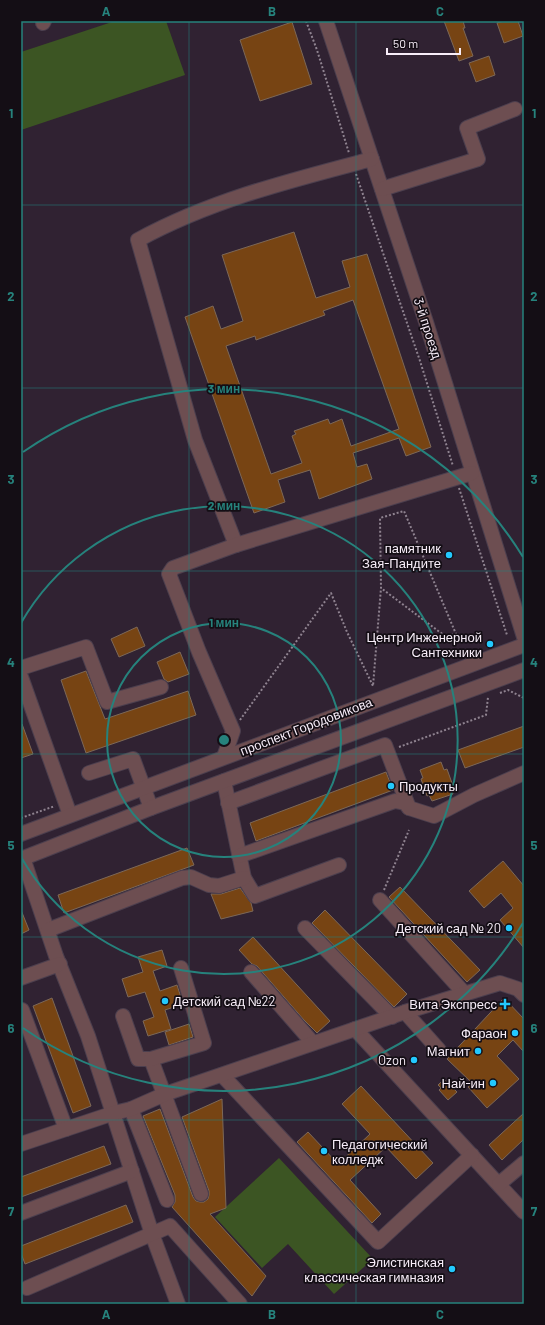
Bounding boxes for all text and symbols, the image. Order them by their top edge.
text: A [102,3,111,19]
text: B [268,3,276,19]
text: C [436,3,444,19]
scale bar [387,30,460,56]
text: 50 m [393,36,418,50]
text: 1 [9,105,13,121]
text: 1 [532,105,536,121]
text: 2 [7,288,15,304]
text: 2 [530,288,538,304]
street label: 3-й проезд [411,295,446,361]
text: 3 мин [208,381,240,395]
text: 3 [7,471,15,487]
text: 3 [530,471,538,487]
text: 2 мин [208,498,240,512]
place label: памятник Зая-Пандите [362,540,441,571]
marker: памятник Зая-Пандите [444,550,454,560]
text: 1 мин [209,615,239,629]
place label: Центр Инженерной Сантехники [366,629,482,660]
marker: Центр Инженерной Сантехники [485,639,495,649]
text: 4 [7,654,15,670]
text: 4 [530,654,538,670]
street label: проспект Городовикова [238,693,375,759]
centre of rings [217,733,231,747]
place label: Продукты [399,778,458,794]
marker: Продукты [386,781,396,791]
text: 5 [7,837,15,853]
text: 5 [530,837,538,853]
place label: Детский сад № 20 [396,920,501,936]
marker: Детский сад № 20 [504,923,514,933]
place label: Детский сад №22 [173,993,276,1009]
marker: Детский сад №22 [160,996,170,1006]
place label: Вита Экспресс [409,996,497,1012]
marker: Вита Экспресс [500,999,510,1009]
text: 6 [8,1020,15,1036]
text: 6 [531,1020,538,1036]
place label: Фараон [461,1025,507,1041]
marker: Фараон [510,1028,520,1038]
place label: Магнит [427,1043,470,1059]
marker: Магнит [473,1046,483,1056]
place label: Ozon [378,1052,406,1068]
marker: Ozon [409,1055,419,1065]
place label: Най-ин [442,1075,485,1091]
marker: Най-ин [488,1078,498,1088]
place label: Педагогический колледж [332,1136,428,1167]
marker: Педагогический колледж [319,1146,329,1156]
text: 7 [8,1203,15,1219]
text: 7 [531,1203,538,1219]
place label: Элистинская классическая гимназия [304,1254,444,1285]
marker: Элистинская классическая гимназия [447,1264,457,1274]
text: A [102,1306,111,1322]
text: B [268,1306,276,1322]
text: C [436,1306,444,1322]

